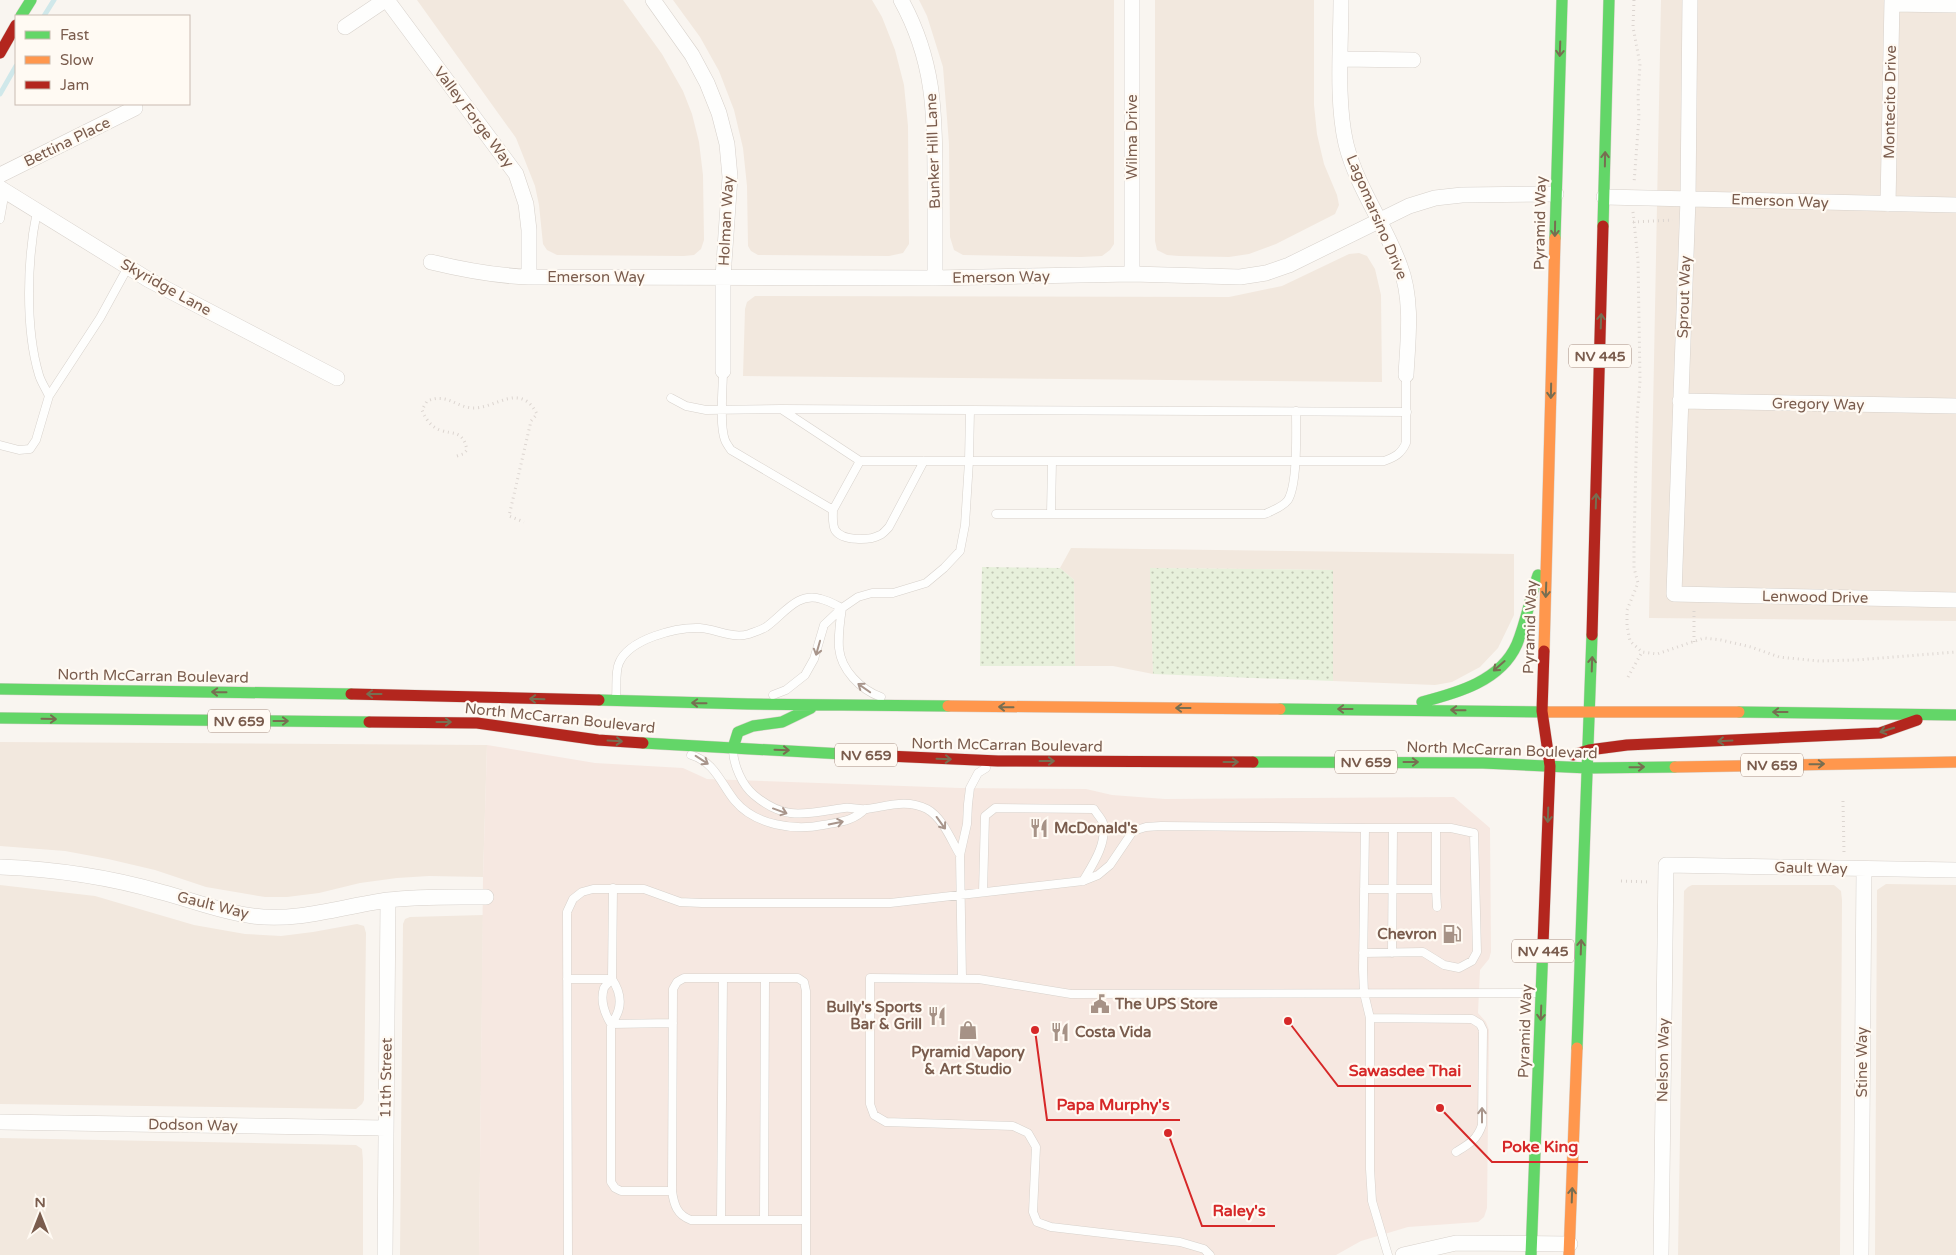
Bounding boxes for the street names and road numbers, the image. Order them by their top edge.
street label: Montecito Drive [1880,45,1900,159]
street label: Valley Forge Way [430,63,518,171]
street label: Bunker Hill Lane [922,93,944,209]
street label: Wilma Drive [1123,94,1141,180]
street label: Bettina Place [21,113,113,171]
street label: Lagomarsino Drive [1343,152,1411,282]
street label: Holman Way [715,176,737,266]
street label: Pyramid Way [1530,176,1550,270]
street label: Emerson Way [1731,190,1829,212]
street label: Skyridge Lane [118,255,214,319]
street label: Sprout Way [1674,255,1694,339]
street label: Emerson Way [952,267,1050,287]
street label: Emerson Way [547,268,645,286]
road number: NV 445 [1569,344,1631,368]
street label: Gregory Way [1772,394,1864,414]
street label: Pyramid Way [1519,580,1541,674]
street label: Lenwood Drive [1762,587,1868,607]
street label: North McCarran Boulevard [57,665,249,687]
street label: North McCarran Boulevard [464,699,656,737]
road number: NV 659 [208,709,270,732]
street label: North McCarran Boulevard [911,734,1103,756]
street label: North McCarran Boulevard [1406,738,1598,762]
road number: NV 659 [835,744,897,766]
road number: NV 659 [1335,750,1397,774]
road number: NV 659 [1741,754,1803,776]
street label: Gault Way [1774,858,1848,878]
street label: Gault Way [175,887,251,923]
road number: NV 445 [1512,939,1574,962]
street label: Pyramid Way [1514,984,1536,1078]
street label: Nelson Way [1653,1018,1673,1102]
street label: Stine Way [1853,1027,1871,1097]
street label: 11th Street [376,1037,396,1118]
street label: Dodson Way [148,1115,238,1135]

